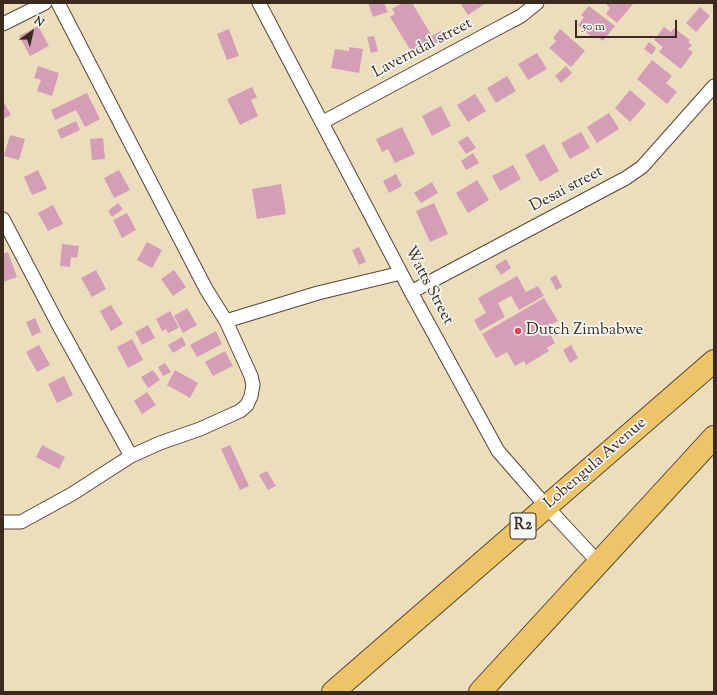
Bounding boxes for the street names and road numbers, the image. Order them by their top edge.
street label: Laverndal street [370,15,476,83]
street label: Desai street [527,163,607,217]
street label: Watts Street [399,244,457,328]
street label: Lobengula Avenue [541,414,651,514]
road number: R2 [510,513,536,539]

